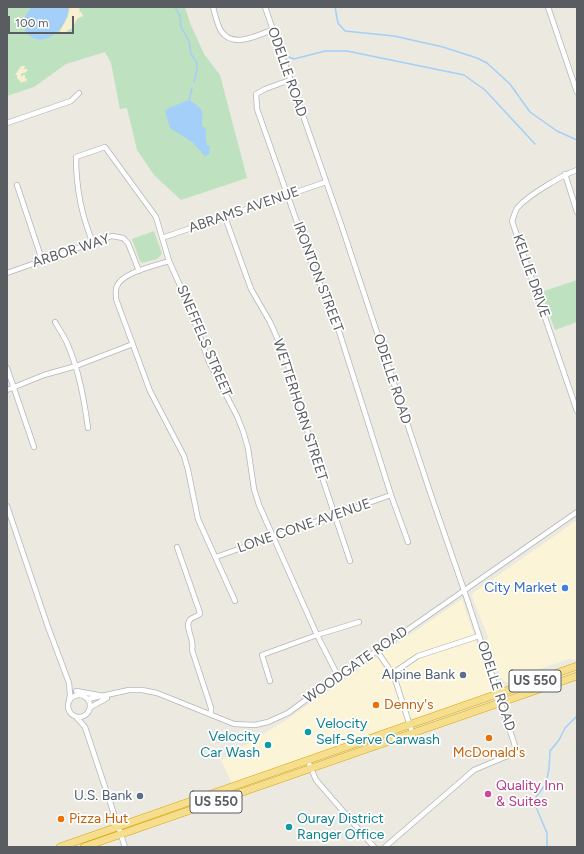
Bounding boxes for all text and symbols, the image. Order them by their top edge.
scale bar [10,8,76,34]
text: 100 m [15,16,49,30]
street label: ODELLE ROAD [264,25,310,119]
street label: ABRAMS AVENUE [186,183,302,237]
street label: IRONTON STREET [289,220,347,334]
street label: ARBOR WAY [30,231,112,271]
street label: KELLIE DRIVE [509,232,553,320]
street label: SNEFFELS STREET [173,283,235,399]
street label: ODELLE ROAD [370,332,414,426]
street label: WETTERHORN STREET [269,337,331,483]
street label: LONE CONE AVENUE [235,495,373,557]
place label: City Market [484,580,557,596]
marker: City Market [560,583,570,593]
street label: WOODGATE ROAD [301,623,411,707]
street label: ODELLE ROAD [474,639,518,733]
place label: Alpine Bank [382,667,455,683]
marker: Alpine Bank [458,670,468,680]
road number: US 550 [509,670,561,692]
place label: Denny's [384,697,433,713]
marker: Denny's [371,700,381,710]
place label: Velocity Self-Serve Carwash [316,716,440,748]
marker: Velocity Self-Serve Carwash [303,727,313,737]
place label: Velocity Car Wash [200,729,260,762]
marker: McDonald's [484,733,494,743]
marker: Velocity Car Wash [263,740,273,750]
place label: McDonald's [453,745,525,761]
place label: Quality Inn & Suites [496,778,564,810]
place label: U.S. Bank [74,788,132,804]
marker: Quality Inn & Suites [483,789,493,799]
marker: U.S. Bank [135,791,145,801]
road number: US 550 [190,791,242,813]
place label: Pizza Hut [69,811,128,827]
place label: Ouray District Ranger Office [297,811,384,844]
marker: Pizza Hut [56,814,66,824]
marker: Ouray District Ranger Office [284,822,294,832]

